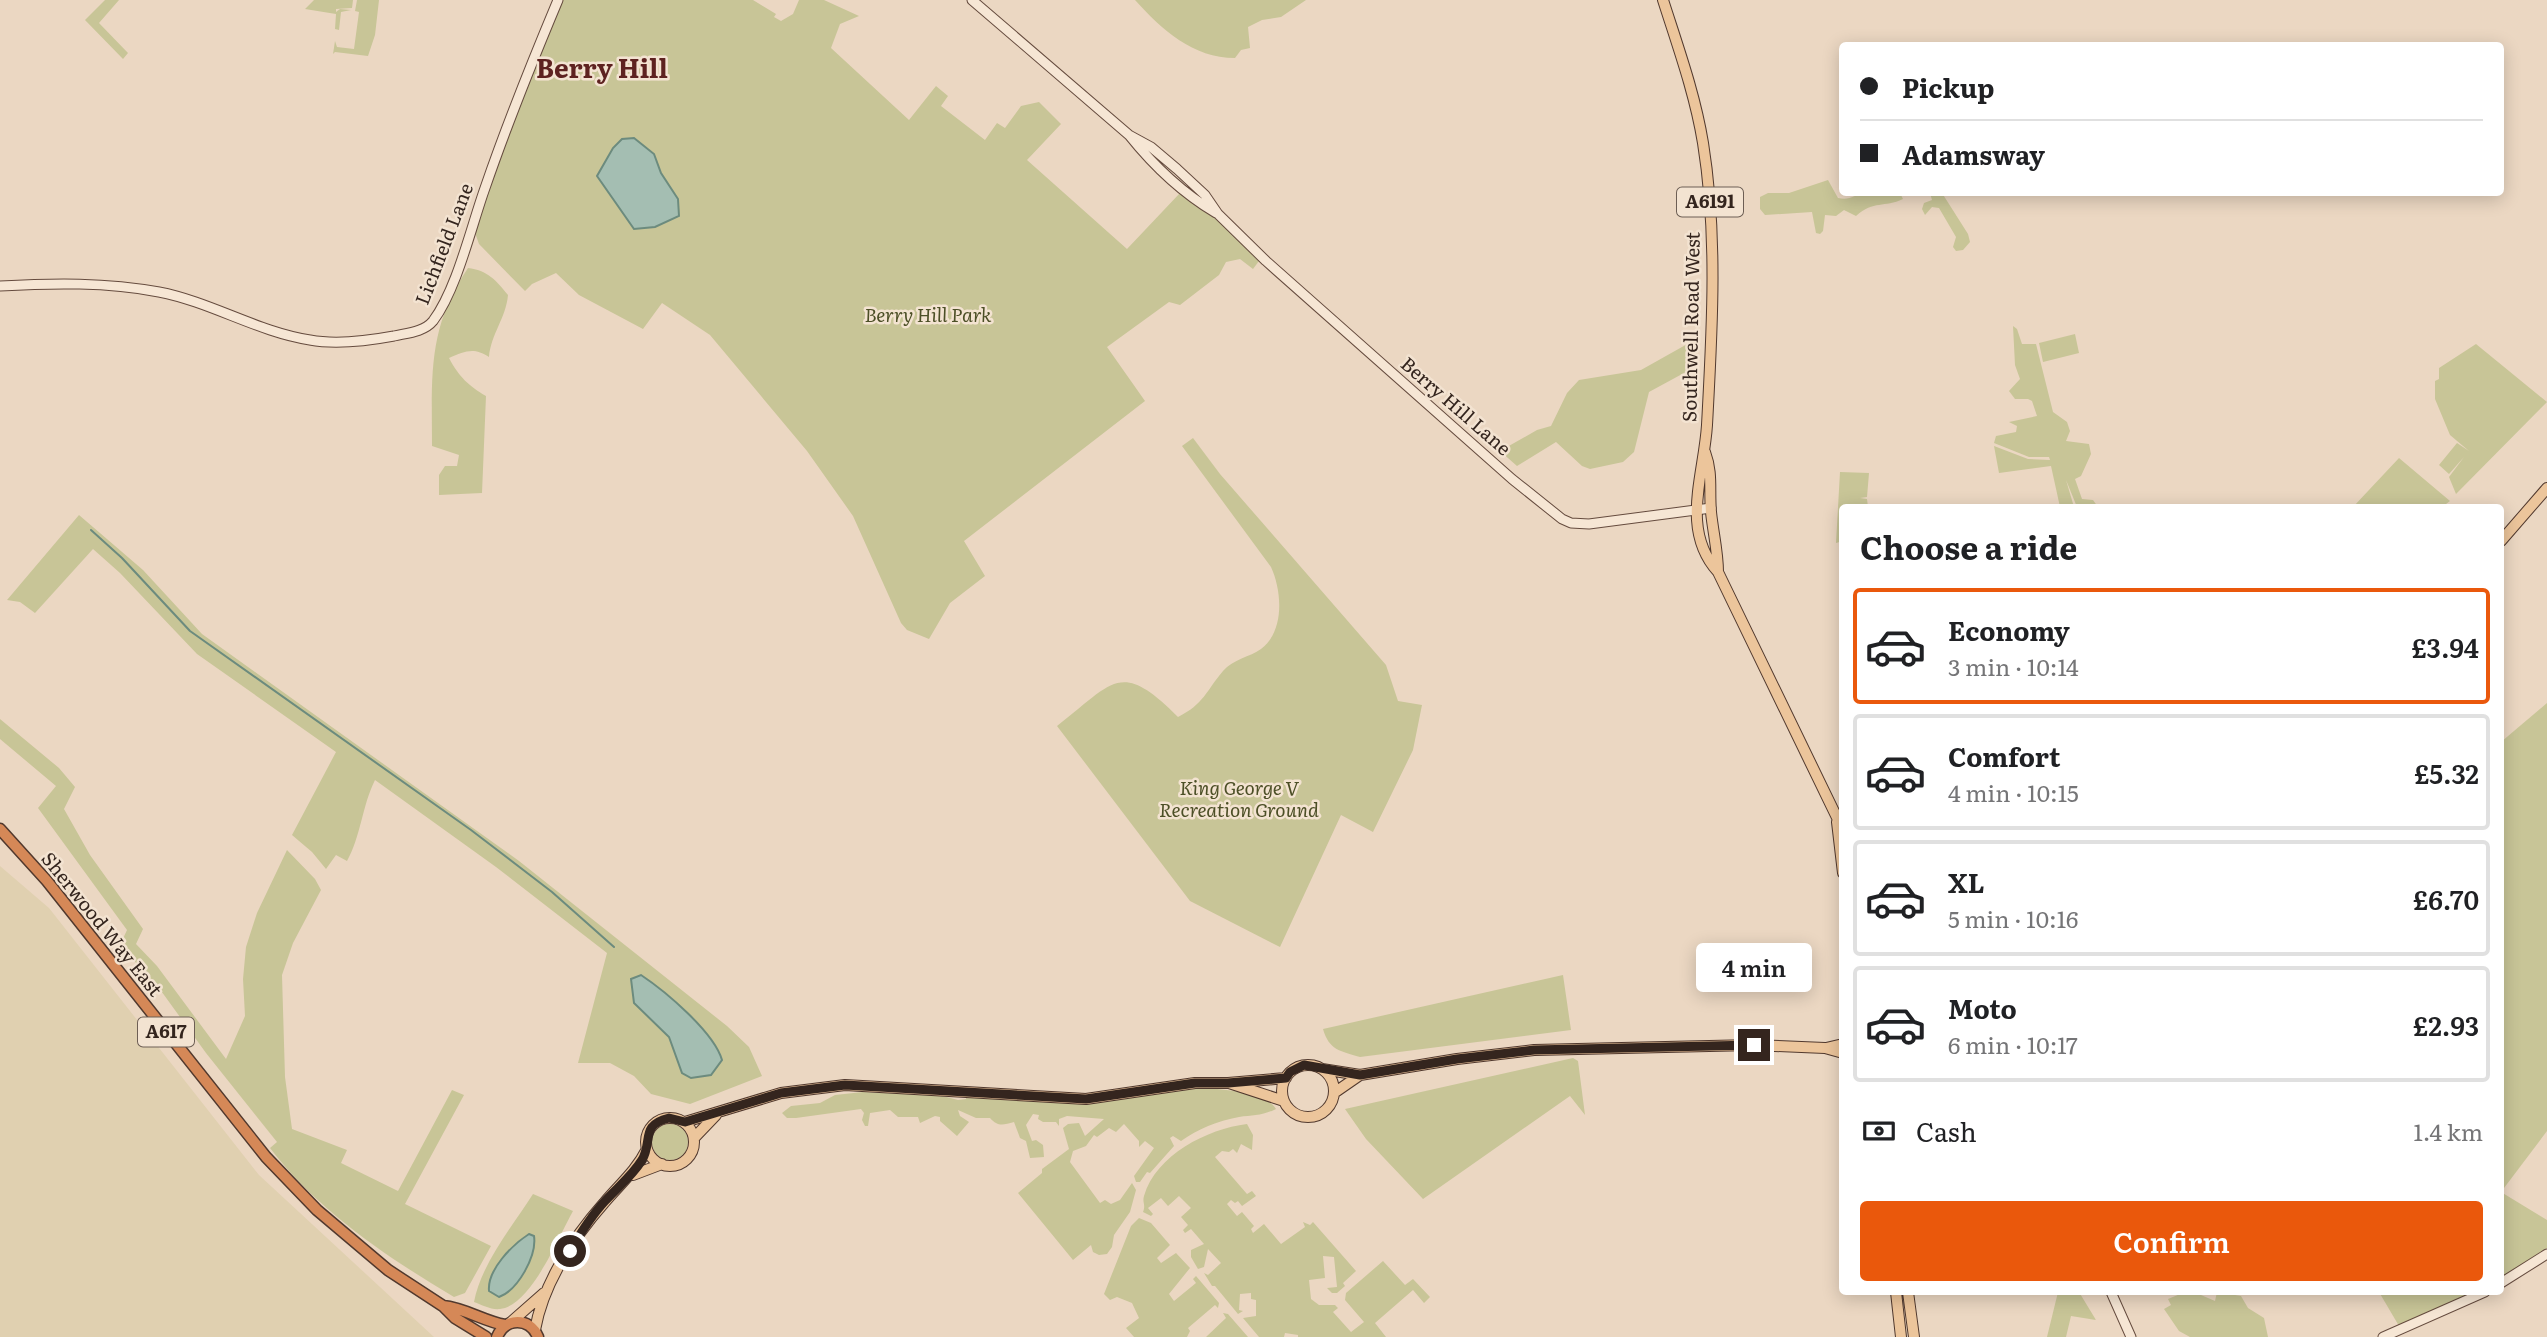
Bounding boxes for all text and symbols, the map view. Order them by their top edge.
district label: Berry Hill [536,47,668,86]
text: Pickup [1902,67,1994,106]
text: Adamsway [1902,134,2045,173]
street label: Lichfield Lane [407,179,479,309]
road number: A6191 [1677,188,1743,216]
street label: Southwell Road West [1674,231,1706,422]
park label: Berry Hill Park [865,300,992,328]
street label: Berry Hill Lane [1395,349,1518,461]
text: Choose a ride [1860,522,2077,570]
text: Economy [1948,610,2070,649]
icon: car [1864,615,1927,678]
text: £3.94 [2412,627,2479,666]
text: 3 min · 10:14 [1948,649,2079,683]
text: Comfort [1948,736,2060,775]
icon: car [1864,741,1927,804]
text: £5.32 [2414,753,2479,792]
park label: King George V Recreation Ground [1159,773,1319,823]
text: 4 min · 10:15 [1948,775,2079,809]
street label: Sherwood Way East [36,845,170,1002]
text: XL [1948,862,1985,901]
icon: car [1864,867,1927,930]
text: £6.70 [2413,879,2479,918]
text: 5 min · 10:16 [1948,901,2078,935]
callout: 4 min [1696,944,1812,992]
text: 4 min [1722,950,1786,984]
text: Moto [1948,988,2017,1027]
icon: car [1864,993,1927,1056]
text: £2.93 [2413,1005,2479,1044]
road number: A617 [138,1017,194,1046]
text: 6 min · 10:17 [1948,1027,2078,1061]
route end [1738,1029,1770,1061]
text: Cash [1916,1111,1977,1150]
icon: cash [1860,1112,1898,1150]
text: 1.4 km [2413,1114,2483,1148]
button: Confirm [1860,1201,2483,1281]
route start [554,1235,586,1267]

